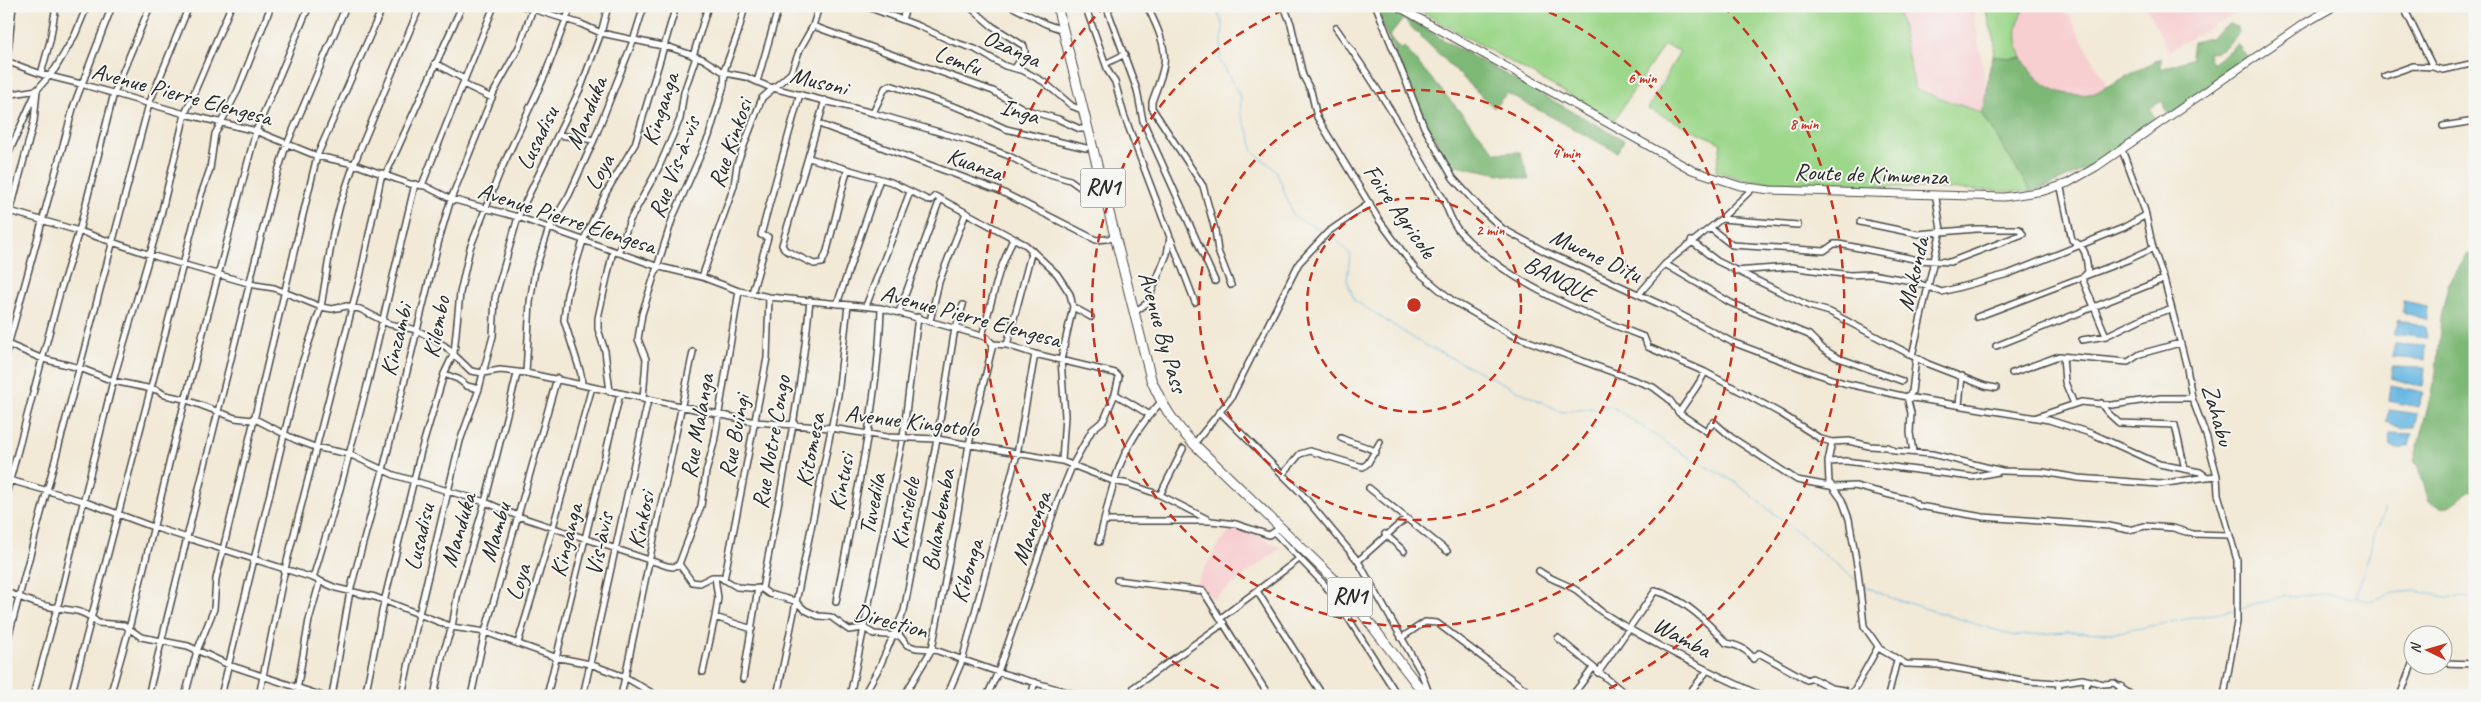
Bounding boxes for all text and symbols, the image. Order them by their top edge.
street label: Ozanga [979,22,1047,75]
street label: Lemfu [931,38,987,83]
street label: Avenue Pierre Elengesa [89,56,277,133]
street label: Musoni [787,59,854,103]
street label: Kinganga [634,67,686,149]
text: 6 min [1627,69,1658,88]
street label: Manduka [558,70,615,154]
street label: Inga [997,91,1045,132]
street label: Rue Kinkosi [701,92,760,191]
street label: Lusadisu [509,99,566,175]
street label: Rue Vis-à-vis [641,110,708,222]
text: 8 min [1790,115,1819,134]
street label: Kuanza [943,140,1009,189]
text: 4 min [1552,144,1581,163]
street label: Loya [577,148,622,195]
street label: Route de Kimwenza [1794,156,1950,192]
street label: Foire Agricole [1357,158,1445,266]
road number: RN1 [1080,168,1126,208]
street label: Avenue Pierre Elengesa [474,175,662,262]
text: 2 min [1476,221,1505,240]
street label: Mwene Ditu [1546,221,1648,290]
street label: Makonda [1890,232,1937,314]
street label: BANQUE [1519,248,1602,311]
street label: Avenue By Pass [1131,268,1195,398]
street label: Avenue Pierre Elengesa [878,278,1066,355]
street label: Kilembo [415,292,457,360]
centre of rings [1405,296,1423,314]
street label: Kinzambi [373,298,420,379]
street label: Rue Malanga [673,370,721,480]
street label: Rue Notre Congo [745,372,798,511]
street label: Zahabu [2195,381,2242,451]
street label: Rue Buingi [711,389,757,480]
street label: Avenue Kingotolo [843,398,982,444]
street label: Kitomesa [788,409,832,489]
street label: Kintusi [821,448,862,513]
street label: Bulambemba [914,465,962,573]
street label: Tuvedila [851,469,893,537]
street label: Kinsielele [883,473,927,551]
street label: Kinkosi [620,485,662,551]
street label: Manenga [1004,485,1059,569]
street label: Manduka [433,488,483,570]
street label: Mambu [472,497,518,565]
street label: Kinganga [542,498,590,580]
street label: Lusadisu [397,499,442,573]
street label: Vis-àvis [578,508,621,578]
street label: Kibonga [944,534,991,606]
street label: Loya [498,559,538,604]
road number: RN1 [1328,578,1372,616]
street label: Direction [851,597,932,646]
street label: Wamba [1648,609,1717,665]
north arrow [2404,624,2454,674]
text: N [2407,642,2425,654]

